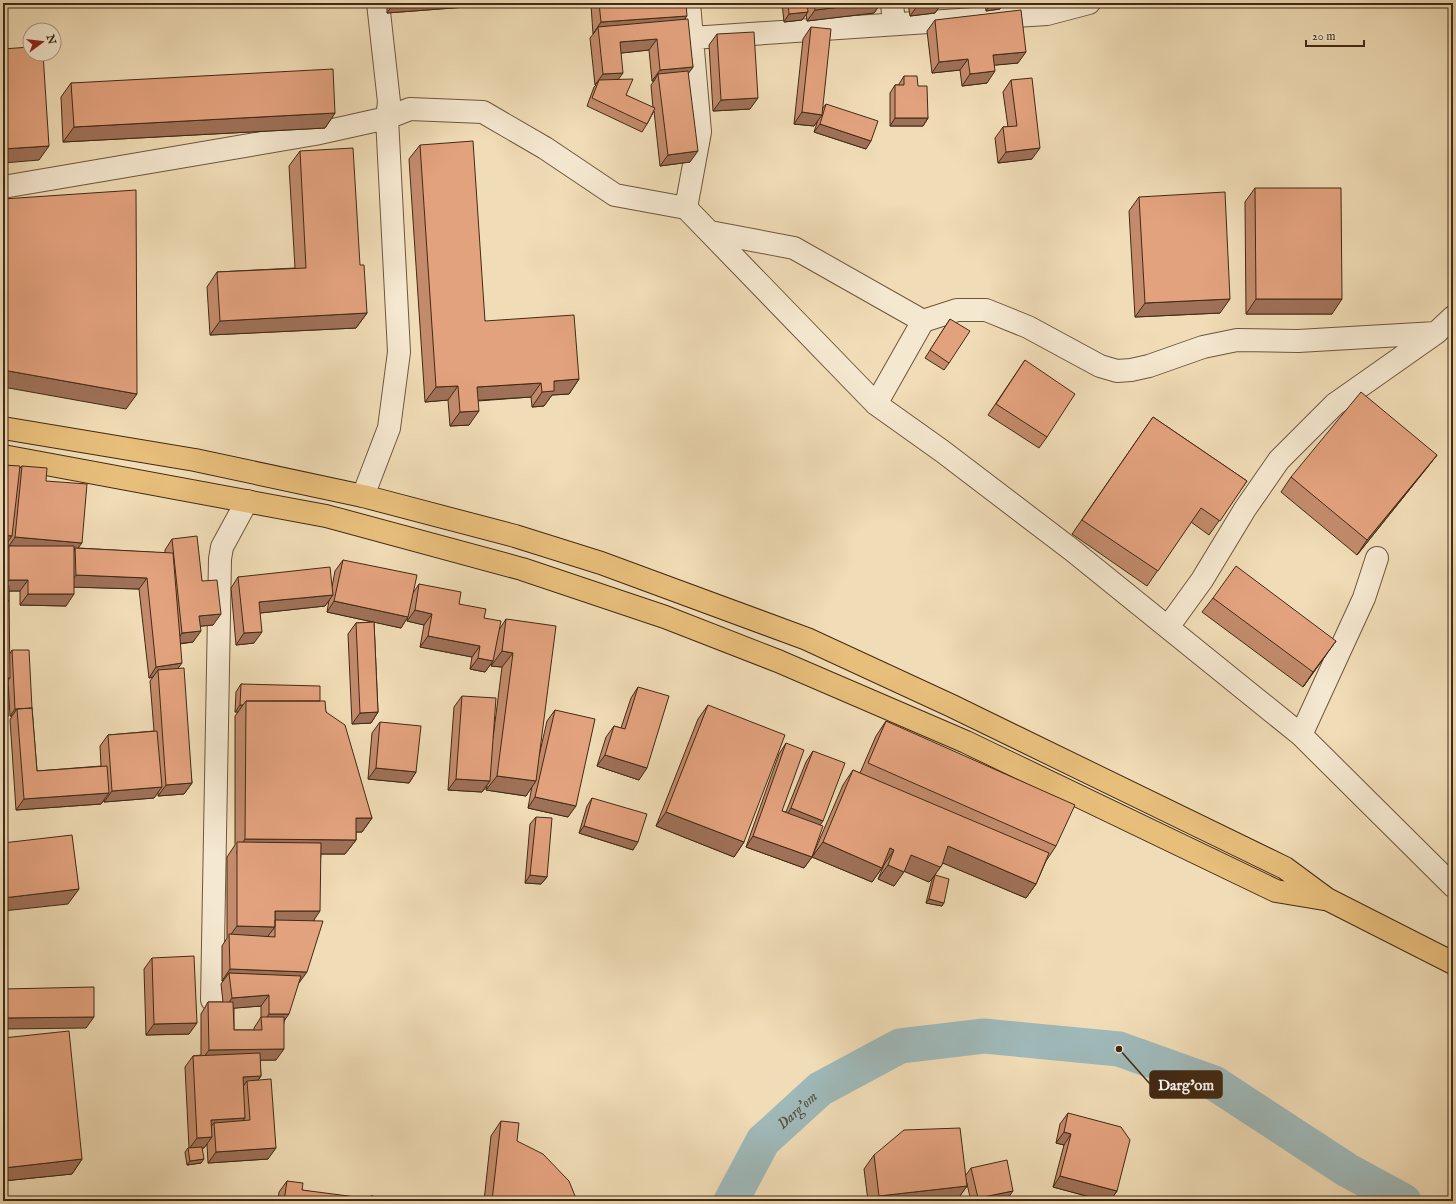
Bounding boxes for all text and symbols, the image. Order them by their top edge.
north arrow [22,22,62,62]
scale bar [1306,22,1364,48]
text: 20 m [1312,29,1335,44]
text: N [42,32,59,47]
callout: Darg'om [1150,1071,1222,1098]
text: Darg'om [1158,1076,1214,1095]
water label: Darg'om [773,1087,821,1133]

